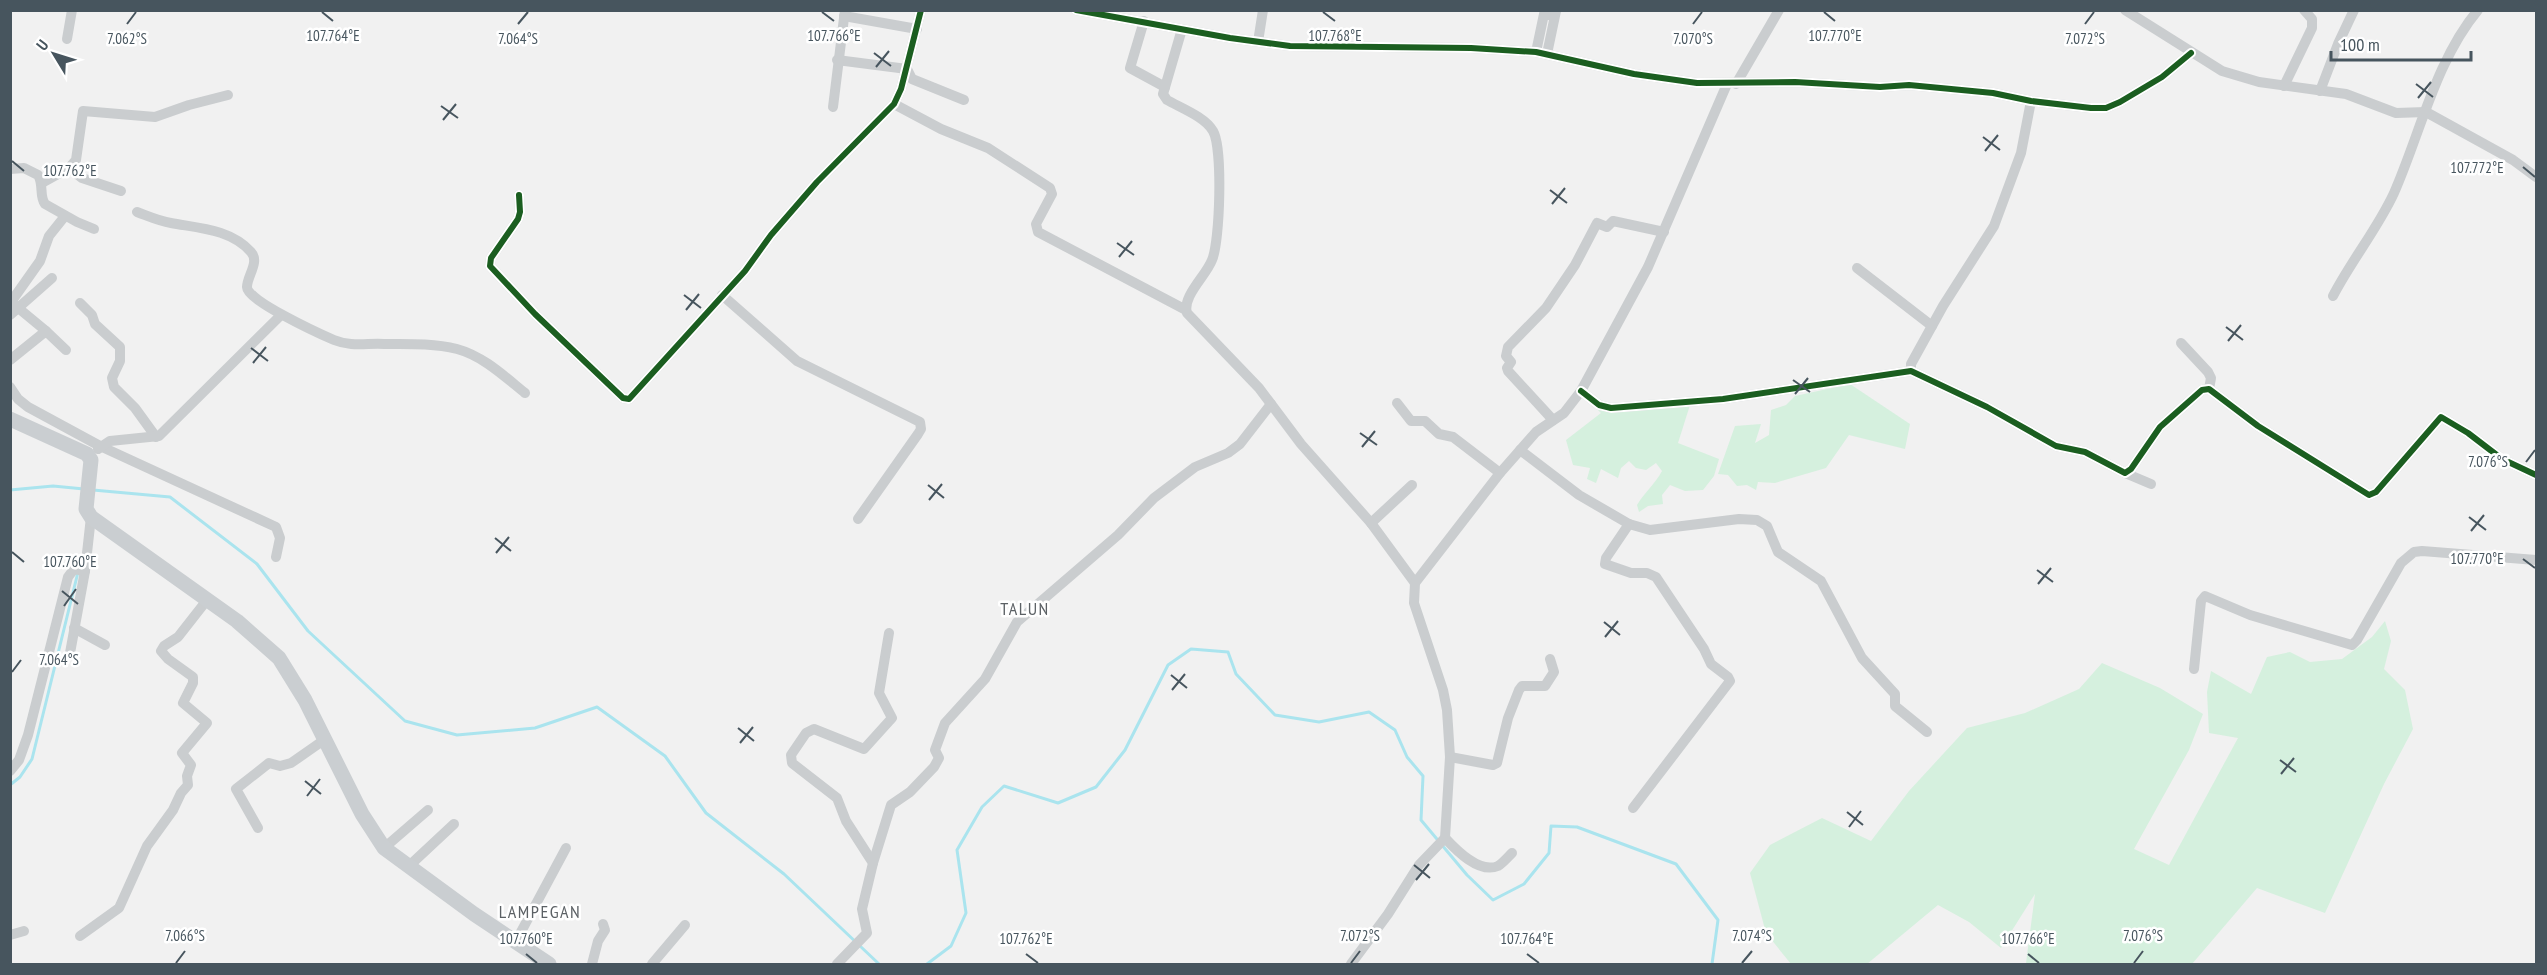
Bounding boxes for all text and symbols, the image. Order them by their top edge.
north arrow [24,24,84,84]
scale bar [2331,24,2470,62]
text: 107.764°E [306,26,360,45]
text: 107.766°E [807,26,861,45]
text: 107.768°E [1308,26,1362,45]
text: 107.770°E [1808,26,1862,45]
text: 7.062°S [107,29,147,48]
text: 7.064°S [498,29,538,48]
text: 7.070°S [1673,29,1713,48]
text: 7.072°S [2065,29,2105,48]
text: 100 m [2340,33,2380,56]
text: U [32,35,53,54]
text: 107.772°E [2450,158,2504,177]
text: 107.762°E [43,161,97,180]
text: 7.076°S [2468,452,2508,471]
text: 107.770°E [2450,549,2504,568]
text: 107.760°E [43,552,97,571]
district label: TALUN [1000,597,1050,620]
text: 7.064°S [39,650,79,669]
district label: LAMPEGAN [499,900,581,923]
text: 7.066°S [165,926,205,945]
text: 7.072°S [1340,926,1380,945]
text: 7.074°S [1732,926,1772,945]
text: 7.076°S [2123,926,2163,945]
text: 107.760°E [499,929,553,948]
text: 107.762°E [999,929,1053,948]
text: 107.764°E [1500,929,1554,948]
text: 107.766°E [2001,929,2055,948]

